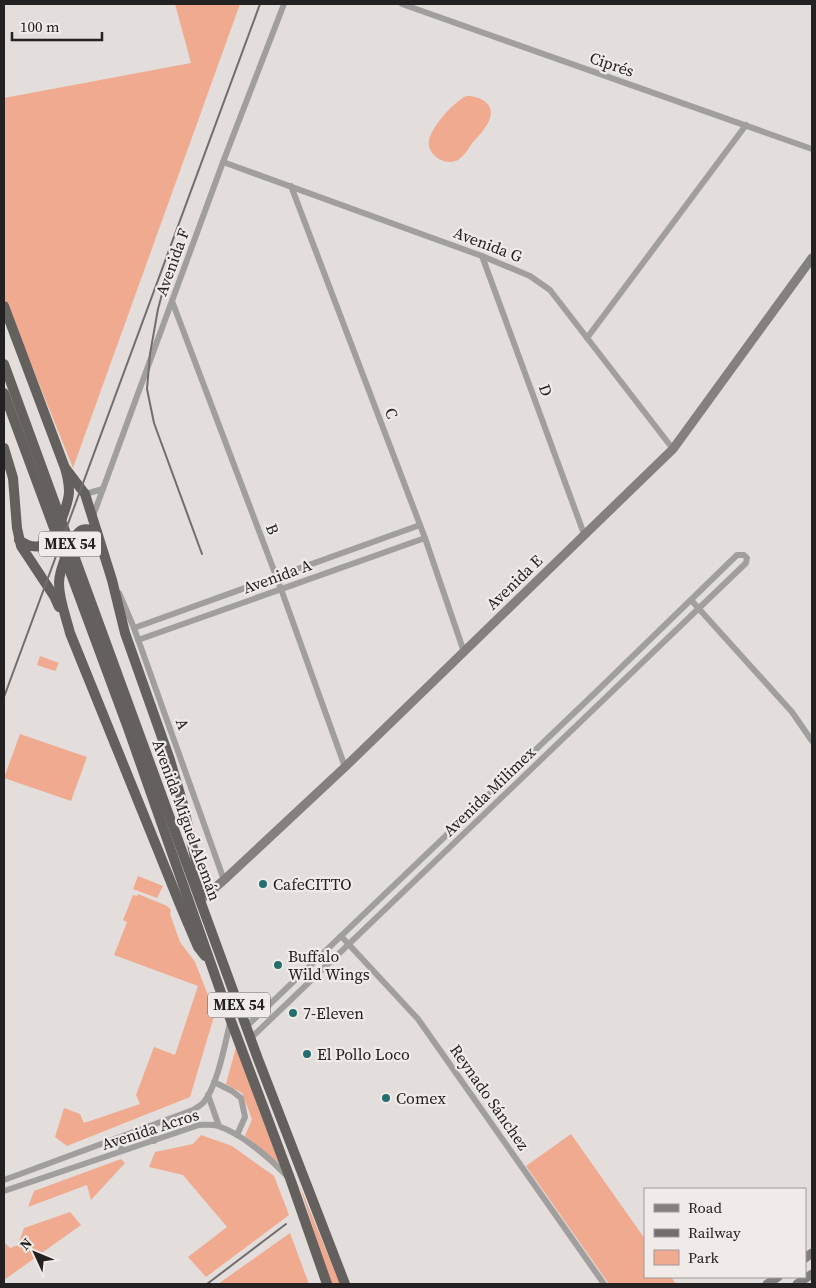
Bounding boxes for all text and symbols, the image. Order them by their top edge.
scale bar [12,10,102,42]
text: 100 m [20,16,60,37]
street label: Ciprés [587,46,637,82]
street label: Avenida G [451,221,526,267]
street label: Avenida F [150,225,194,299]
street label: D [534,381,558,399]
street label: C [380,404,404,422]
street label: B [261,520,285,538]
road number: MEX 54 [39,532,101,556]
street label: Avenida E [481,549,547,614]
street label: Avenida A [240,553,315,599]
street label: A [171,715,195,733]
street label: Avenida Miguel Alemán [148,736,226,904]
street label: Avenida Milimex [438,741,540,841]
place label: CafeCITTO [273,873,352,895]
marker: CafeCITTO [257,878,269,890]
place label: Buffalo Wild Wings [288,945,370,985]
marker: Buffalo Wild Wings [272,959,284,971]
road number: MEX 54 [208,992,270,1018]
place label: 7-Eleven [303,1002,364,1024]
marker: 7-Eleven [287,1007,299,1019]
street label: Reynado Sánchez [445,1040,535,1154]
place label: El Pollo Loco [317,1043,410,1065]
marker: El Pollo Loco [301,1048,313,1060]
place label: Comex [396,1087,446,1109]
marker: Comex [380,1092,392,1104]
street label: Avenida Acros [98,1103,202,1155]
legend [644,1188,806,1278]
text: Road [688,1197,722,1218]
text: Railway [688,1222,741,1243]
north arrow [10,1228,60,1278]
text: N [15,1233,36,1255]
text: Park [688,1247,720,1268]

